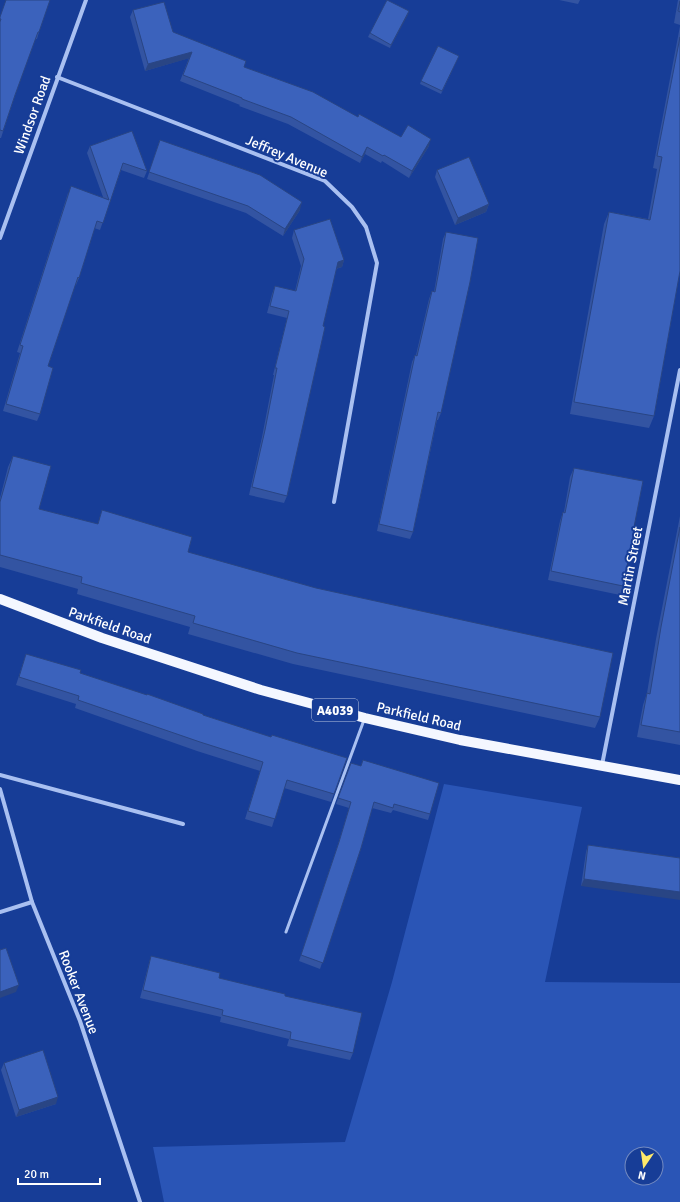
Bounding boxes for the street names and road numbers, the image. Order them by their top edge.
street label: Windsor Road [10,74,55,157]
street label: Jeffrey Avenue [243,132,330,181]
street label: Martin Street [615,525,646,607]
street label: Parkfield Road [66,603,154,648]
street label: Parkfield Road [375,698,463,735]
road number: A4039 [312,699,358,721]
street label: Rooker Avenue [55,948,102,1037]

